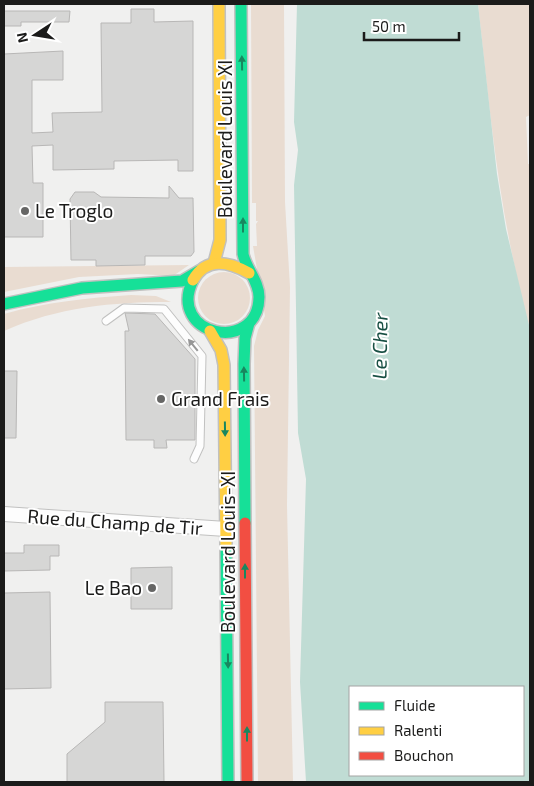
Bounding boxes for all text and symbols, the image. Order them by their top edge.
north arrow [10,10,60,60]
scale bar [364,10,459,42]
text: 50 m [372,17,406,35]
text: N [12,31,31,45]
one-way arrow [238,54,246,70]
street label: Boulevard Louis XI [213,60,236,218]
place label: Le Troglo [35,199,113,222]
marker: Le Troglo [19,205,31,217]
one-way arrow [239,217,247,233]
water label: Le Cher [366,311,392,380]
one-way arrow [188,339,199,352]
one-way arrow [240,365,248,381]
place label: Grand Frais [171,387,269,410]
marker: Grand Frais [155,393,167,405]
one-way arrow [221,421,229,437]
street label: Boulevard Louis-XI [216,471,239,633]
street label: Rue du Champ de Tir [27,504,204,539]
one-way arrow [241,563,249,579]
place label: Le Bao [85,576,142,599]
marker: Le Bao [146,582,158,594]
one-way arrow [224,654,232,670]
legend [349,686,524,776]
text: Fluide [394,696,435,714]
text: Ralenti [394,721,442,739]
one-way arrow [243,725,251,741]
text: Bouchon [394,746,454,764]

